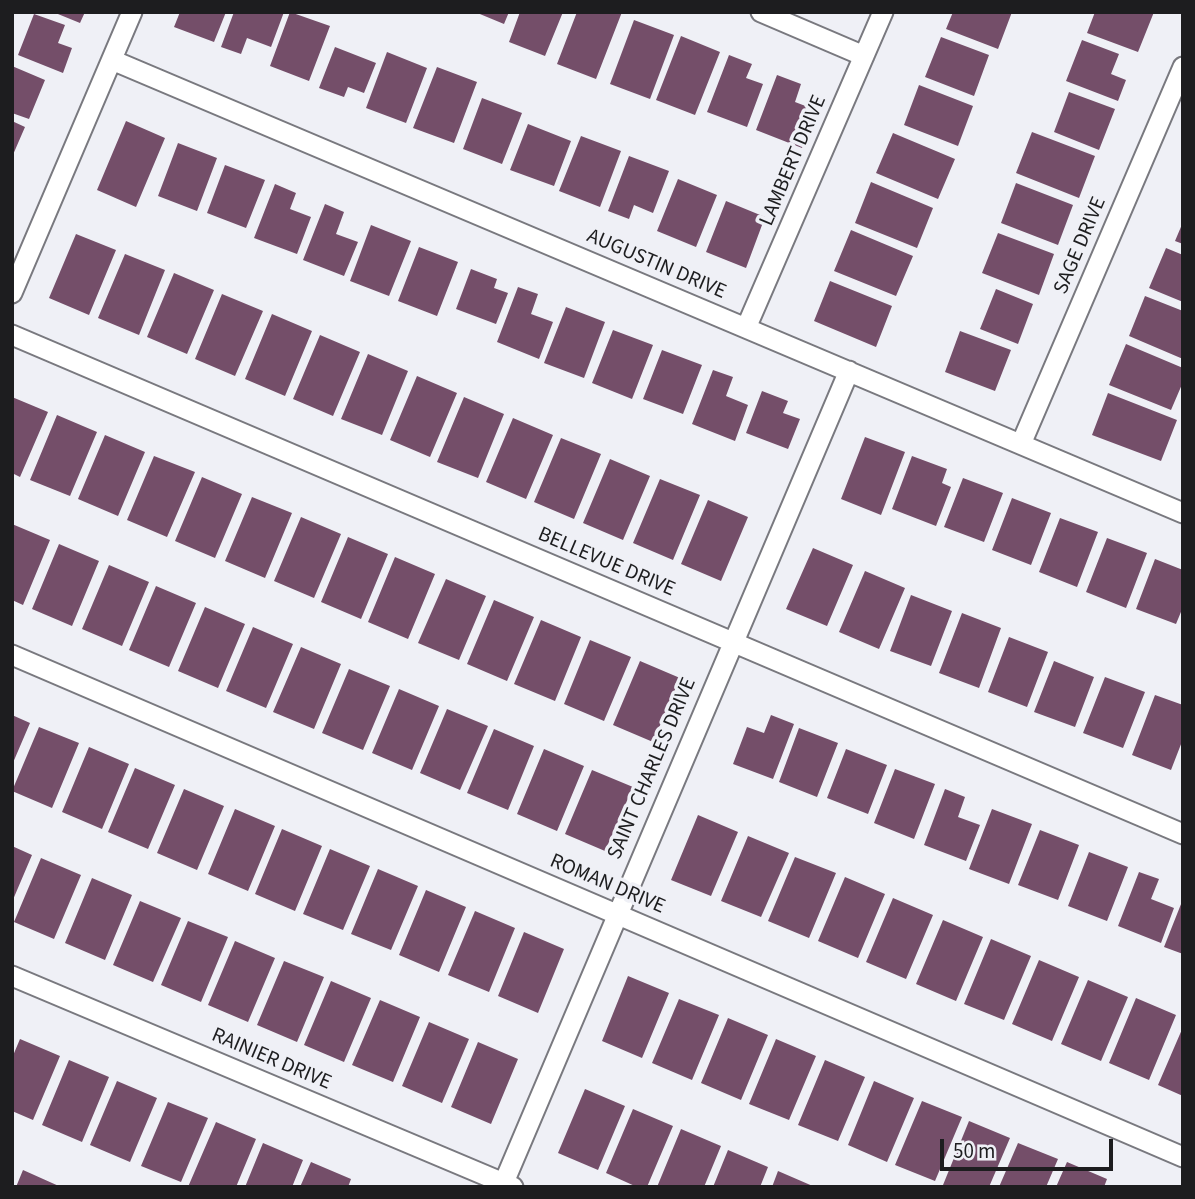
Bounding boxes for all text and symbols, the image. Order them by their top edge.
street label: LAMBERT DRIVE [755,92,833,230]
street label: SAGE DRIVE [1049,194,1113,298]
street label: AUGUSTIN DRIVE [583,224,729,306]
street label: BELLEVUE DRIVE [534,523,678,603]
street label: SAINT CHARLES DRIVE [603,674,703,864]
street label: ROMAN DRIVE [546,849,668,921]
street label: RAINIER DRIVE [207,1024,335,1096]
scale bar [943,1126,1116,1170]
text: 50 m [953,1136,995,1166]

